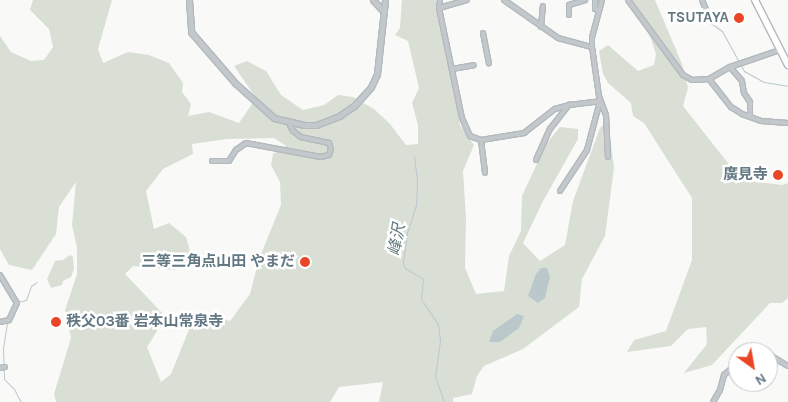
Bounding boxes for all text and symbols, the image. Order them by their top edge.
place label: TSUTAYA [668,9,729,27]
marker: TSUTAYA [733,12,745,24]
place label: 廣見寺 [723,166,768,184]
marker: 廣見寺 [772,169,784,181]
water label: 峰沢 [385,223,409,257]
place label: 三等三角点山田 やまだ [141,253,295,271]
marker: 三等三角点山田 やまだ [299,256,311,268]
place label: 秩父03番 岩本山常泉寺 [66,313,224,331]
marker: 秩父03番 岩本山常泉寺 [50,316,62,328]
north arrow [728,342,778,392]
text: N [752,369,769,389]

